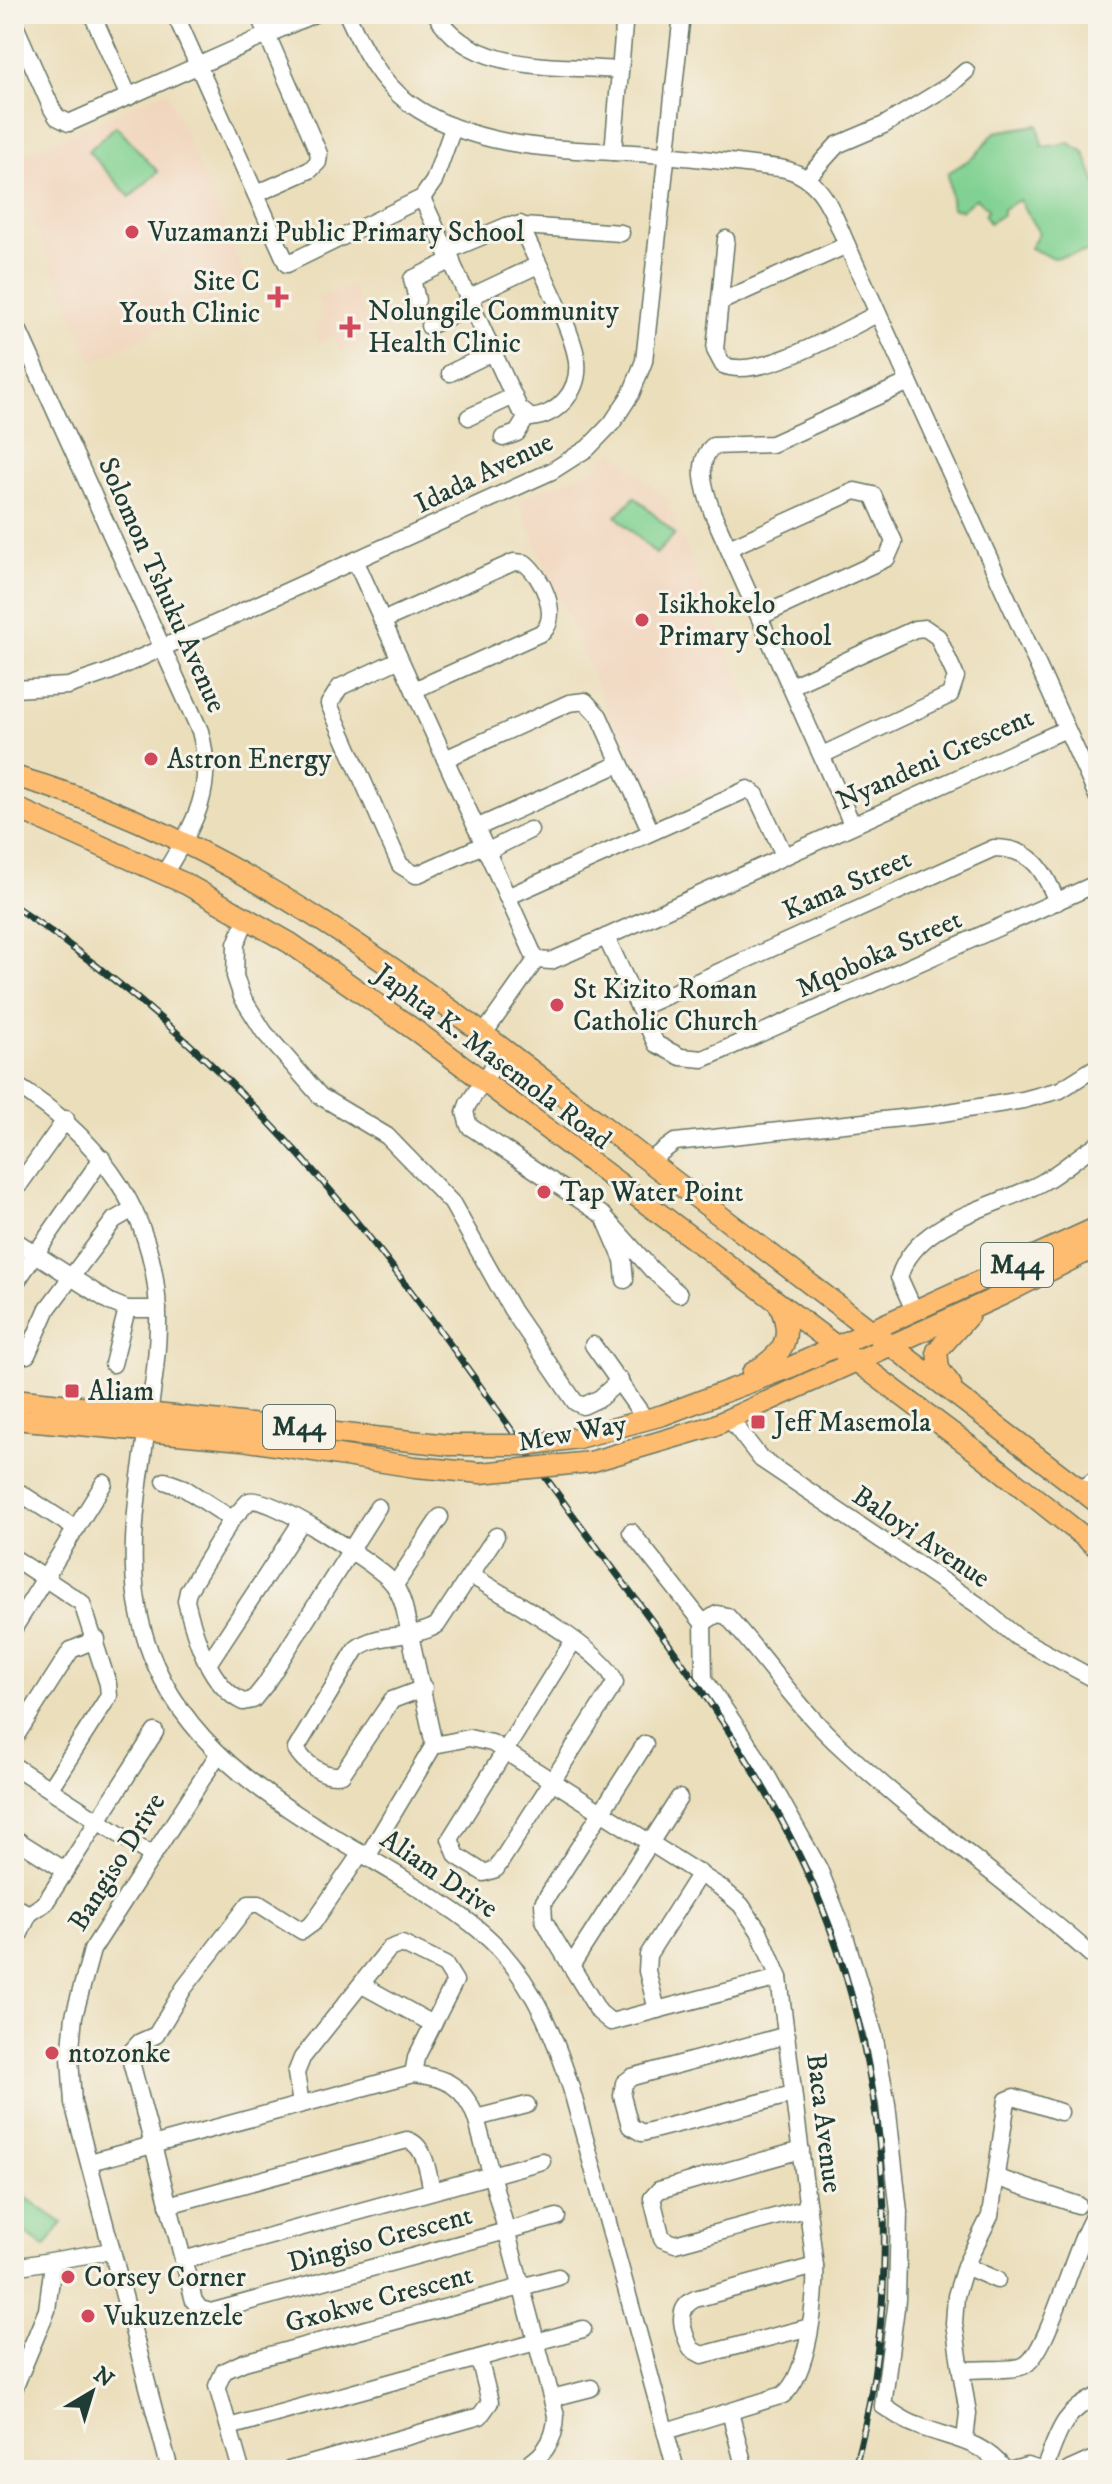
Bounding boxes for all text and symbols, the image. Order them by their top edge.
place label: Vuzamanzi Public Primary School [147,215,525,250]
marker: Vuzamanzi Public Primary School [123,223,141,241]
place label: Site C Youth Clinic [119,264,260,331]
marker: Site C Youth Clinic [267,286,289,308]
place label: Nolungile Community Health Clinic [368,294,620,361]
marker: Nolungile Community Health Clinic [339,316,361,338]
street label: Idada Avenue [409,424,559,522]
street label: Solomon Tshuku Avenue [90,452,234,718]
place label: Isikhokelo Primary School [658,587,832,654]
marker: Isikhokelo Primary School [633,611,651,629]
street label: Nyandeni Crescent [831,700,1039,818]
place label: Astron Energy [167,742,332,777]
marker: Astron Energy [142,750,160,768]
street label: Kama Street [777,841,917,929]
street label: Mqoboka Street [791,902,967,1006]
street label: Japhta K. Masemola Road [365,955,618,1158]
place label: St Kizito Roman Catholic Church [573,972,758,1039]
marker: St Kizito Roman Catholic Church [548,996,566,1014]
place label: Tap Water Point [560,1175,744,1210]
marker: Tap Water Point [535,1183,553,1201]
road number: M44 [981,1243,1053,1287]
place label: Aliam [88,1374,154,1409]
marker: Aliam [63,1382,81,1400]
road number: M44 [263,1405,335,1449]
place label: Jeff Masemola [771,1405,931,1440]
street label: Mew Way [515,1406,630,1460]
marker: Jeff Masemola [749,1413,767,1431]
street label: Baloyi Avenue [845,1478,997,1596]
street label: Bangiso Drive [61,1786,173,1938]
street label: Aliam Drive [373,1822,505,1926]
place label: ntozonke [68,2036,171,2071]
marker: ntozonke [43,2044,61,2062]
street label: Baca Avenue [798,2051,850,2195]
street label: Dingiso Crescent [284,2198,476,2280]
street label: Gxokwe Crescent [281,2257,477,2341]
place label: Corsey Corner [84,2260,246,2295]
marker: Corsey Corner [59,2268,77,2286]
place label: Vukuzenzele [103,2299,243,2334]
marker: Vukuzenzele [79,2307,97,2325]
north arrow [52,2352,132,2432]
text: N [88,2361,119,2394]

